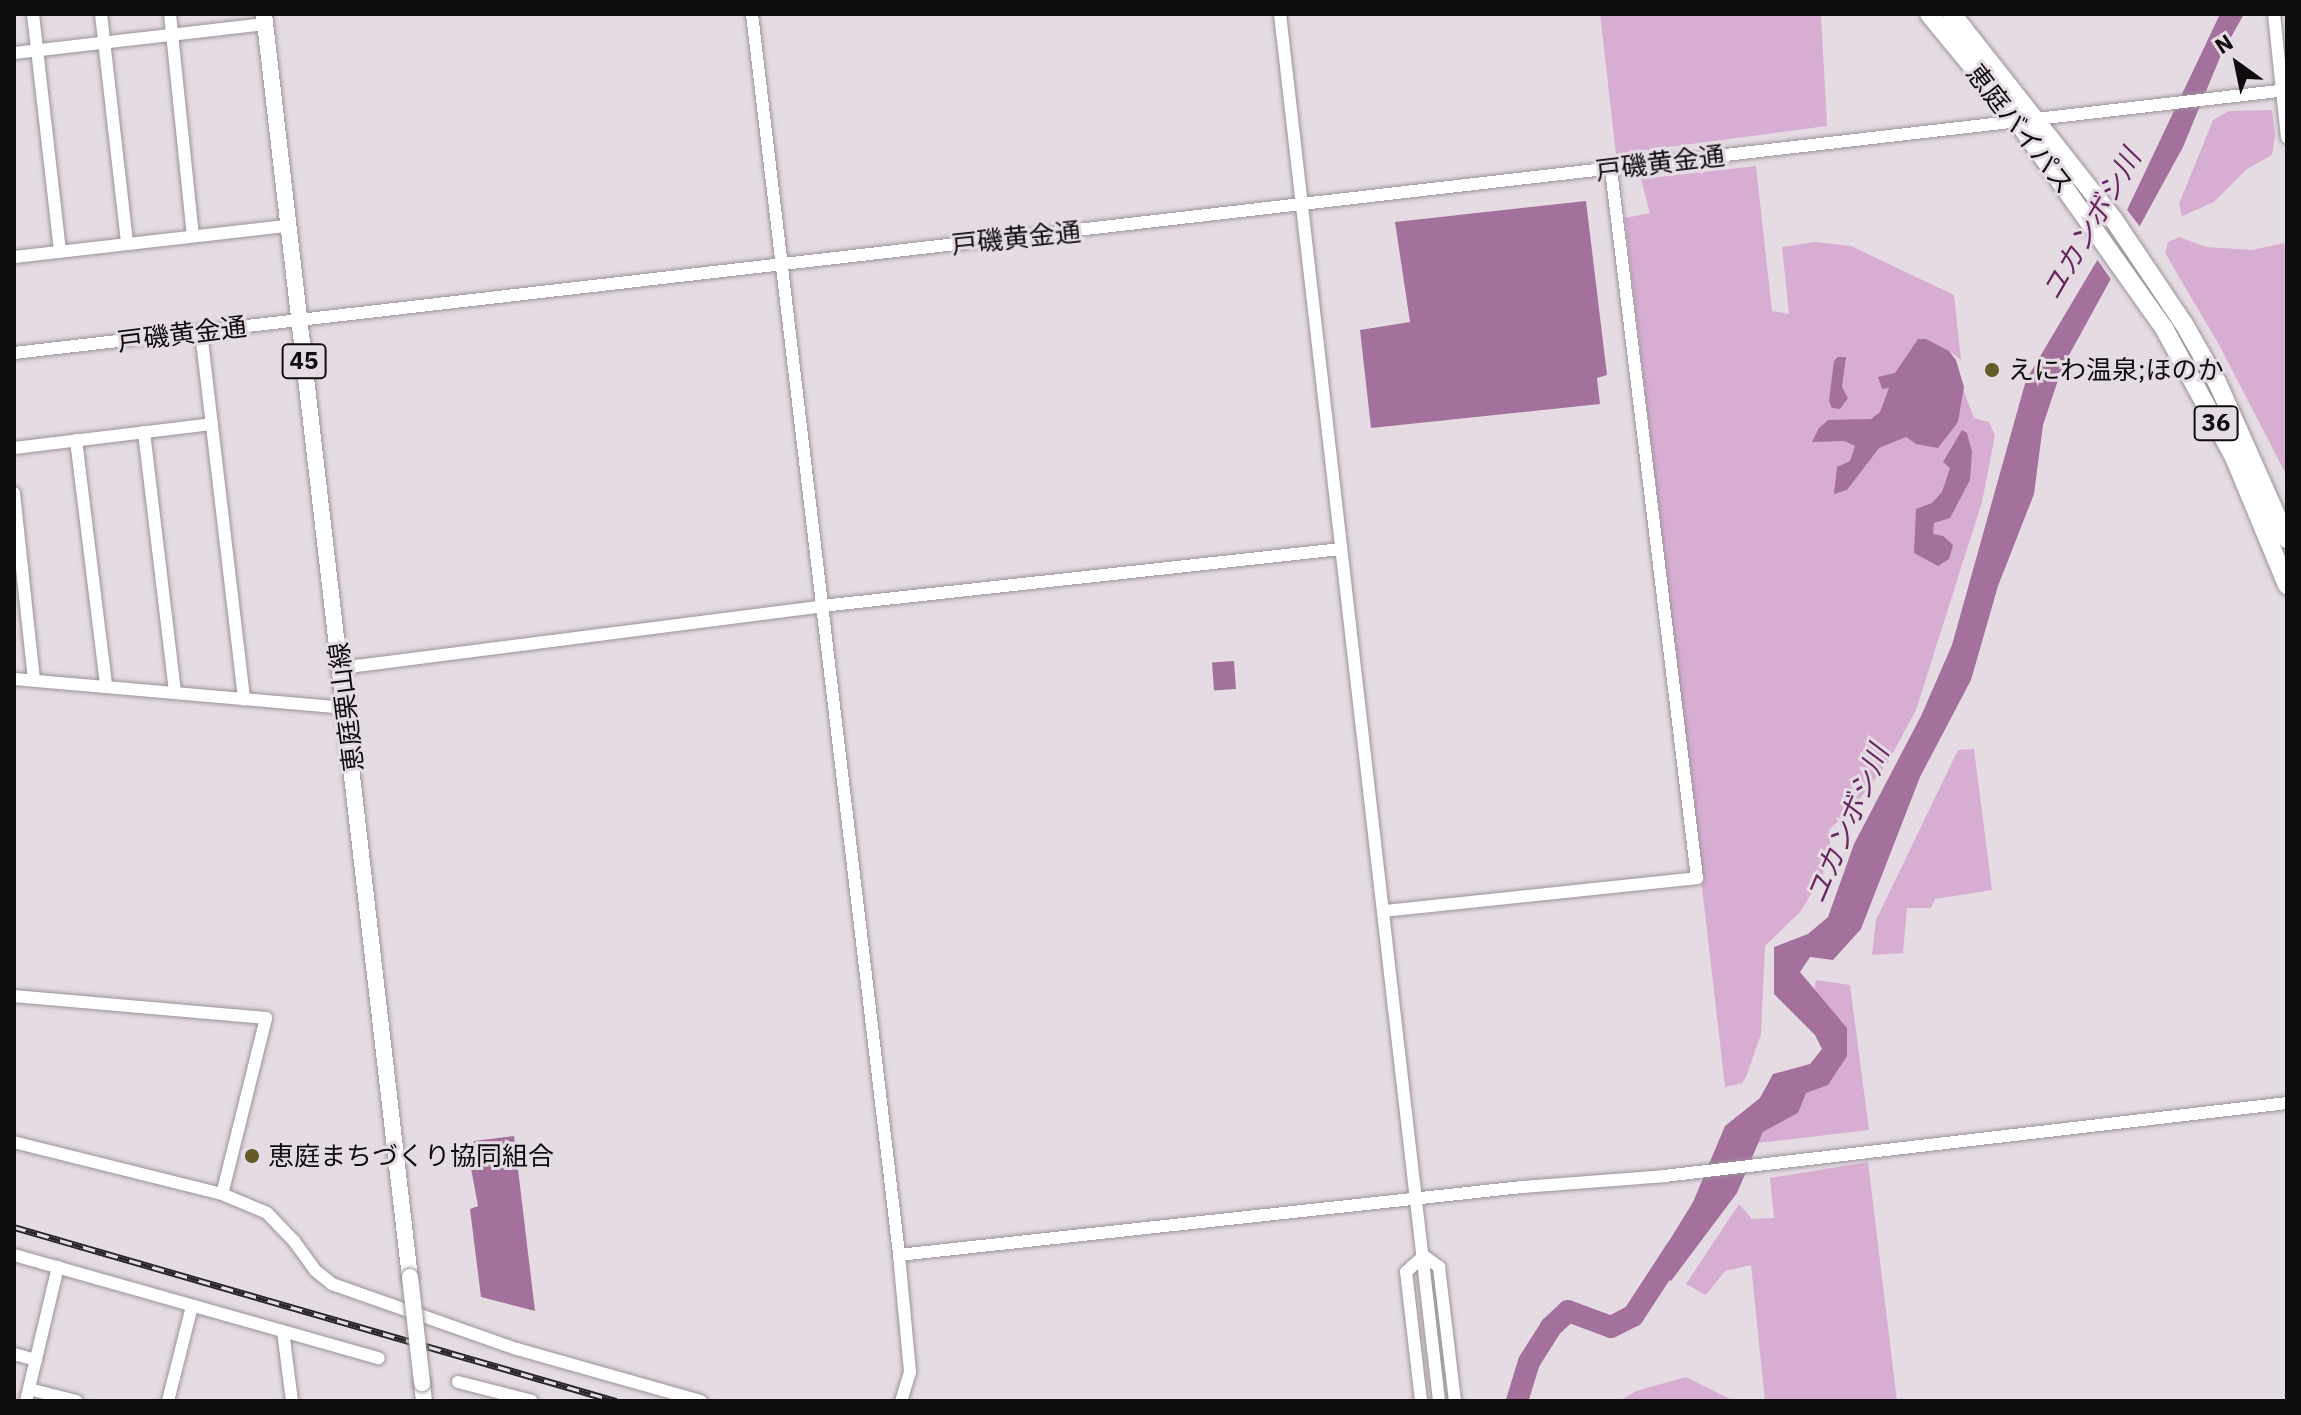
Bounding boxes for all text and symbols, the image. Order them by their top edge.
north arrow [2197,24,2277,104]
text: N [2209,27,2238,60]
street label: 恵庭バイパス [1960,58,2080,200]
street label: 戸磯黄金通 [1594,140,1726,186]
water label: ユカンボシ川 [2034,143,2148,305]
street label: 戸磯黄金通 [950,216,1082,260]
street label: 戸磯黄金通 [116,311,248,357]
road number: 45 [280,341,328,381]
place label: えにわ温泉;ほのか [2008,354,2224,386]
marker: えにわ温泉;ほのか [1983,361,2001,379]
road number: 36 [2192,403,2240,443]
street label: 恵庭栗山線 [323,641,369,773]
water label: ユカンボシ川 [1799,740,1895,908]
place label: 恵庭まちづくり協同組合 [268,1140,554,1172]
marker: 恵庭まちづくり協同組合 [243,1147,261,1165]

